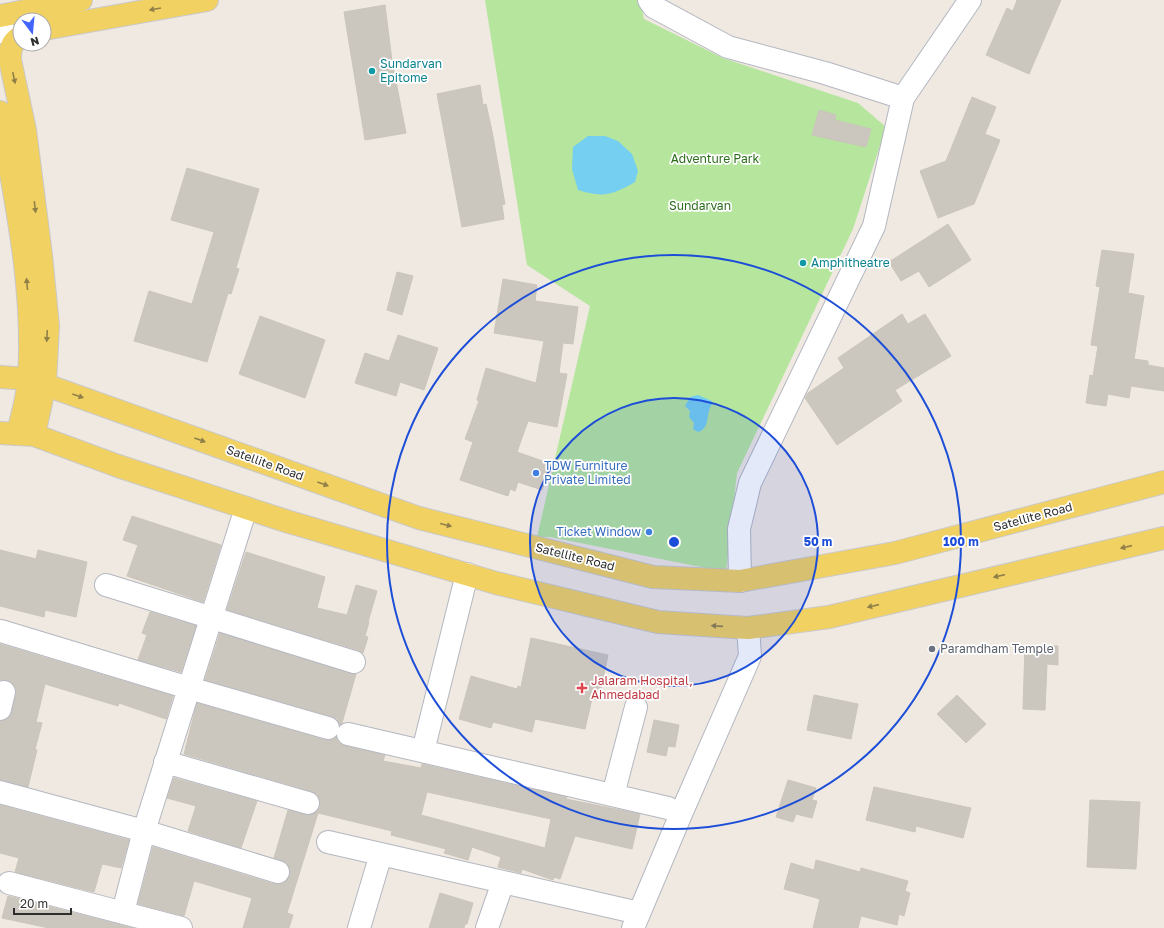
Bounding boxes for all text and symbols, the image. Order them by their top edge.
one-way arrow [149,7,161,13]
north arrow [12,12,52,52]
text: N [29,35,41,49]
place label: Sundarvan Epitome [380,56,442,85]
marker: Sundarvan Epitome [367,66,377,76]
one-way arrow [12,72,18,85]
park label: Adventure Park [671,151,759,166]
park label: Sundarvan [669,198,731,213]
one-way arrow [32,200,38,213]
place label: Amphitheatre [811,255,890,270]
marker: Amphitheatre [798,258,808,268]
one-way arrow [23,278,30,290]
one-way arrow [44,330,51,342]
one-way arrow [72,393,84,399]
one-way arrow [195,437,207,443]
street label: Satellite Road [224,442,306,483]
place label: TDW Furniture Private Limited [544,458,631,487]
marker: TDW Furniture Private Limited [531,468,541,478]
one-way arrow [317,481,329,487]
street label: Satellite Road [992,499,1074,534]
one-way arrow [440,522,452,528]
place label: Ticket Window [556,524,641,539]
marker: Ticket Window [644,527,654,537]
text: 50 m [804,534,832,549]
text: 100 m [943,534,979,549]
centre of rings [667,535,681,549]
street label: Satellite Road [534,539,616,574]
one-way arrow [1120,544,1132,550]
one-way arrow [993,574,1006,580]
one-way arrow [867,604,879,610]
one-way arrow [711,623,723,630]
place label: Paramdham Temple [940,641,1054,656]
marker: Paramdham Temple [927,644,937,654]
place label: Jalaram Hospital, Ahmedabad [591,673,693,702]
marker: Jalaram Hospital, Ahmedabad [576,682,588,694]
scale bar [14,890,71,916]
text: 20 m [20,896,48,911]

